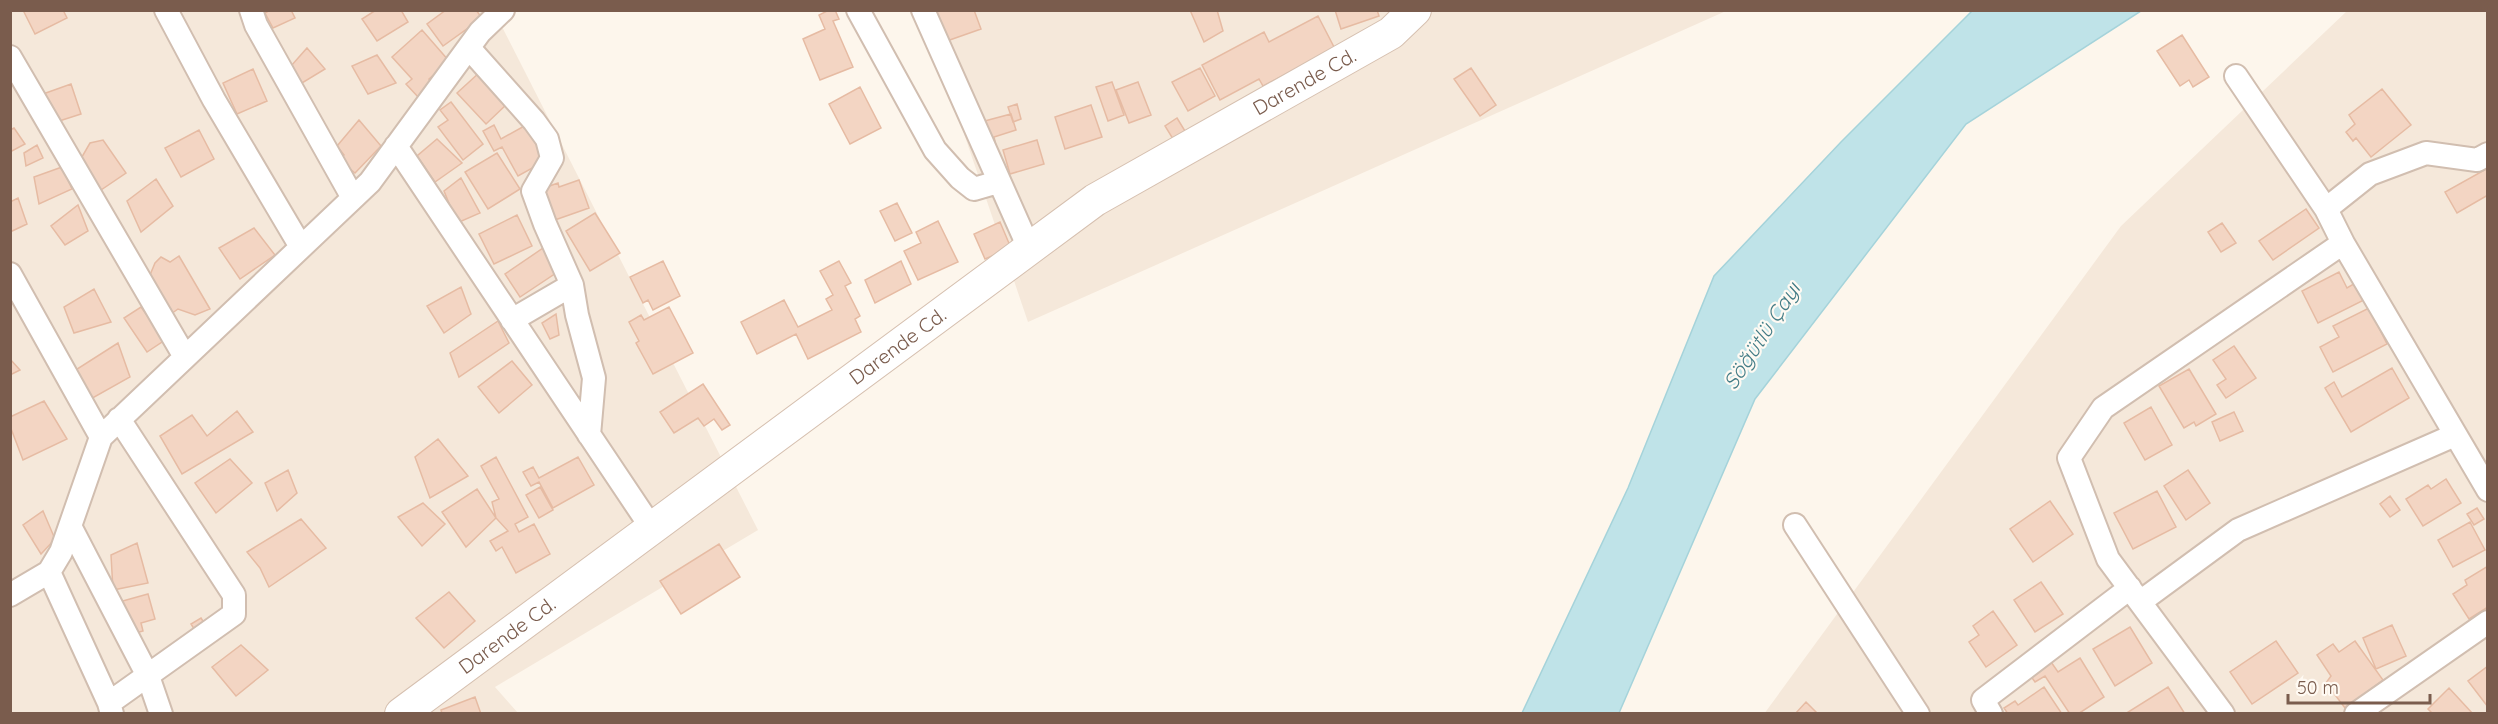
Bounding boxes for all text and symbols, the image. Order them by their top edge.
street label: Darende Cd. [1248,42,1360,120]
water label: Söğütlü Çayı [1717,276,1806,394]
street label: Darende Cd. [844,302,951,390]
street label: Darende Cd. [453,591,560,679]
scale bar [2288,667,2430,705]
text: 50 m [2297,676,2339,699]

